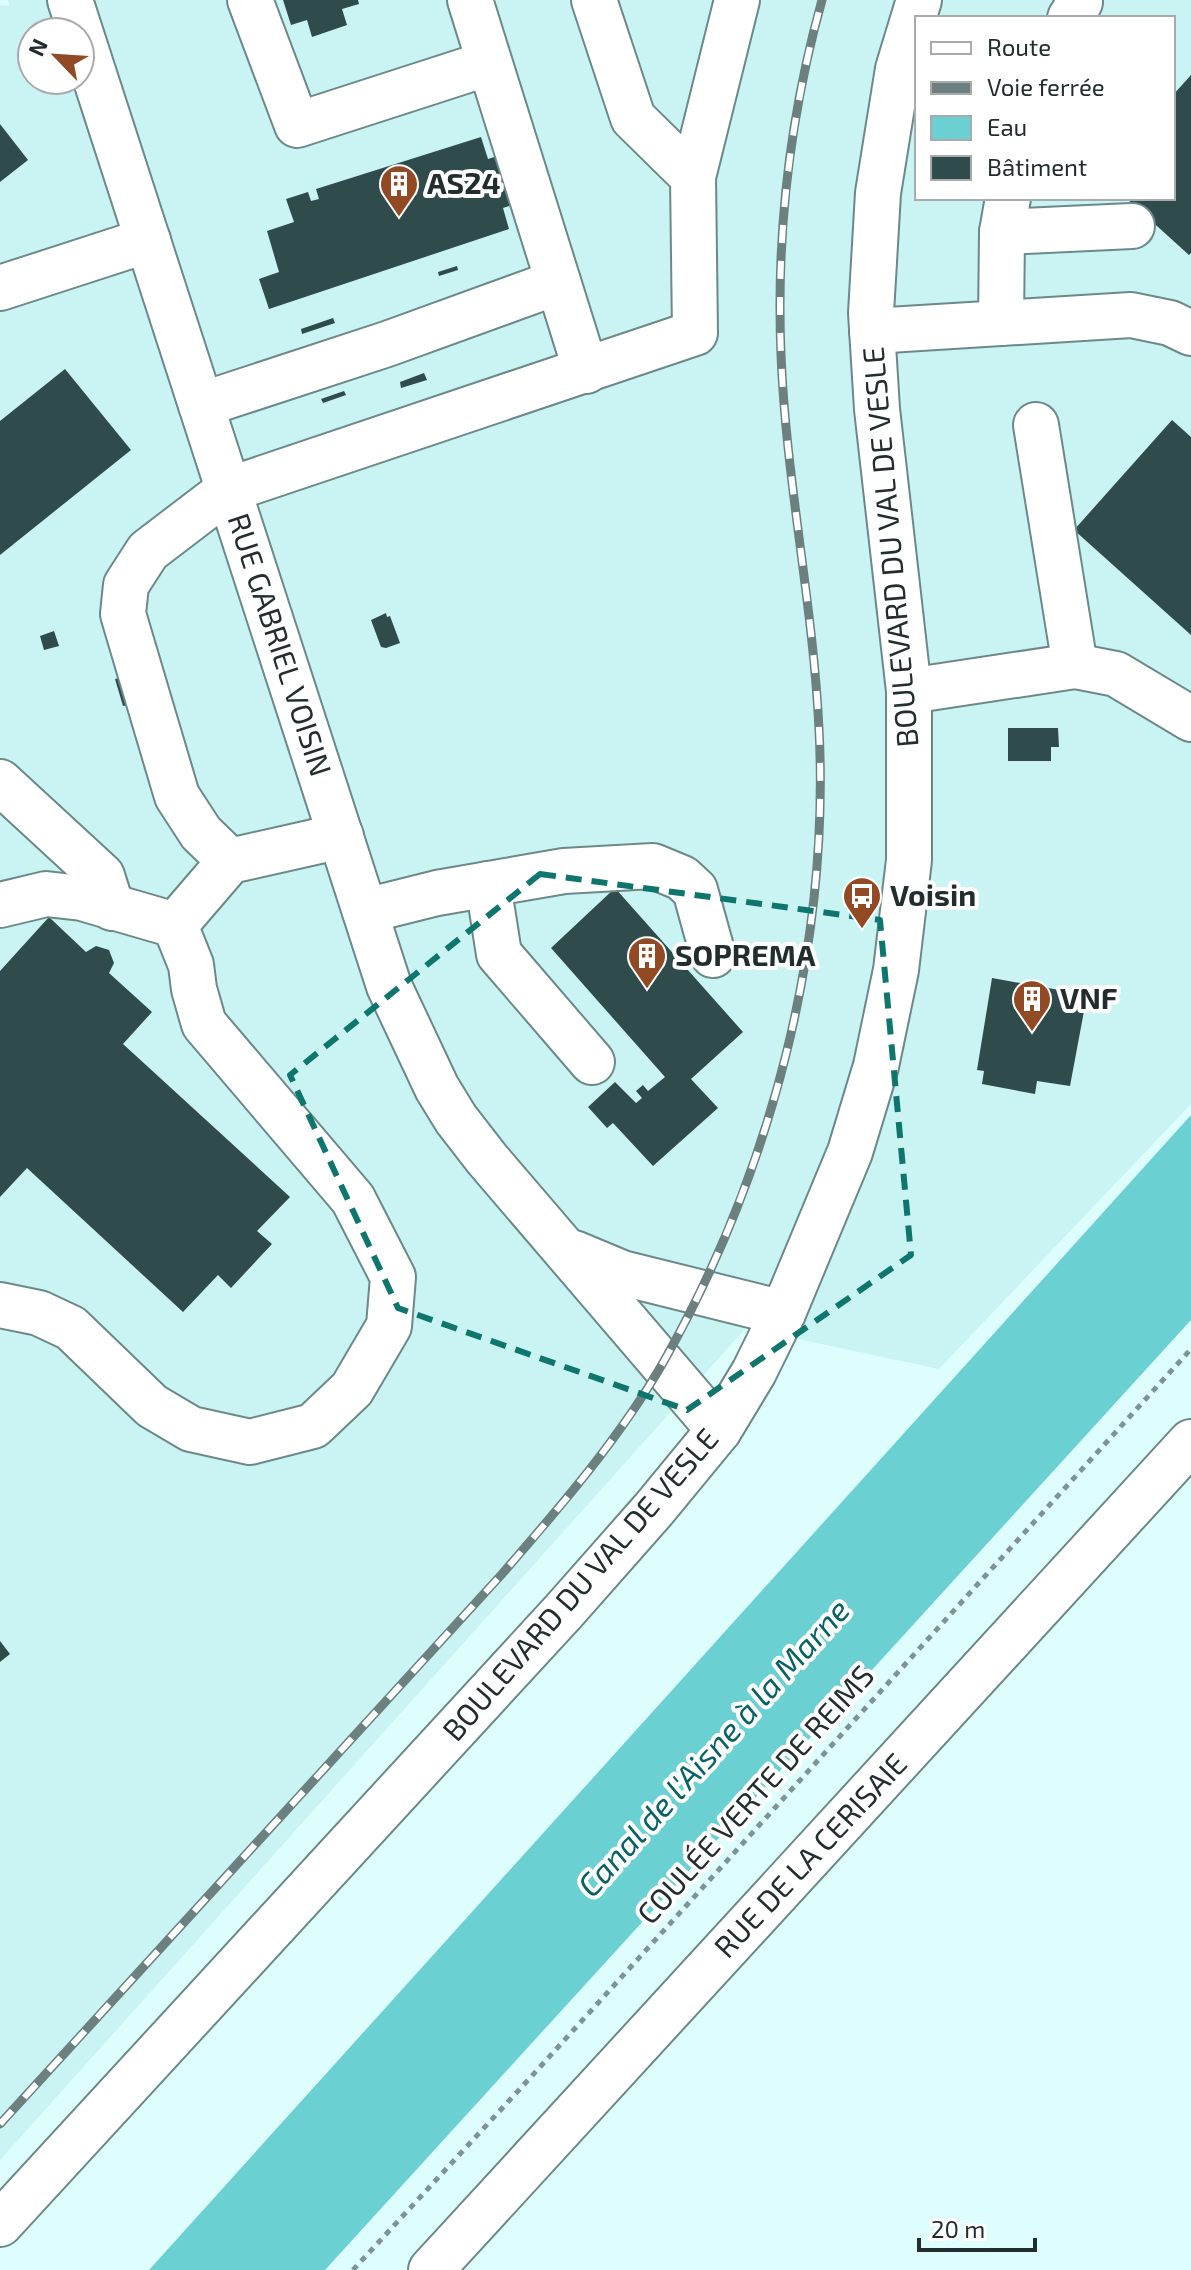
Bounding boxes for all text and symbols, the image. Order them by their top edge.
north arrow [16,16,96,96]
legend [915,16,1175,200]
text: Route [987,32,1051,61]
text: N [22,34,52,60]
text: Voie ferrée [987,72,1105,101]
text: Eau [987,112,1027,141]
text: Bâtiment [987,152,1087,181]
building icon: AS24 [378,163,420,218]
place label: AS24 [427,164,501,200]
street label: BOULEVARD DU VAL DE VESLE [854,345,924,749]
street label: RUE GABRIEL VOISIN [221,509,340,780]
bus stop icon: Voisin [841,875,883,930]
place label: Voisin [890,876,976,912]
building icon: SOPREMA [626,935,668,990]
place label: SOPREMA [675,936,816,972]
building icon: VNF [1011,978,1053,1033]
place label: VNF [1060,979,1118,1015]
street label: BOULEVARD DU VAL DE VESLE [434,1420,725,1747]
water label: Canal de l'Aisne à la Marne [569,1590,856,1903]
street label: COULÉE VERTE DE REIMS [629,1657,880,1930]
street label: RUE DE LA CERISAIE [706,1745,913,1964]
scale bar [919,2202,1035,2252]
text: 20 m [931,2214,985,2243]

